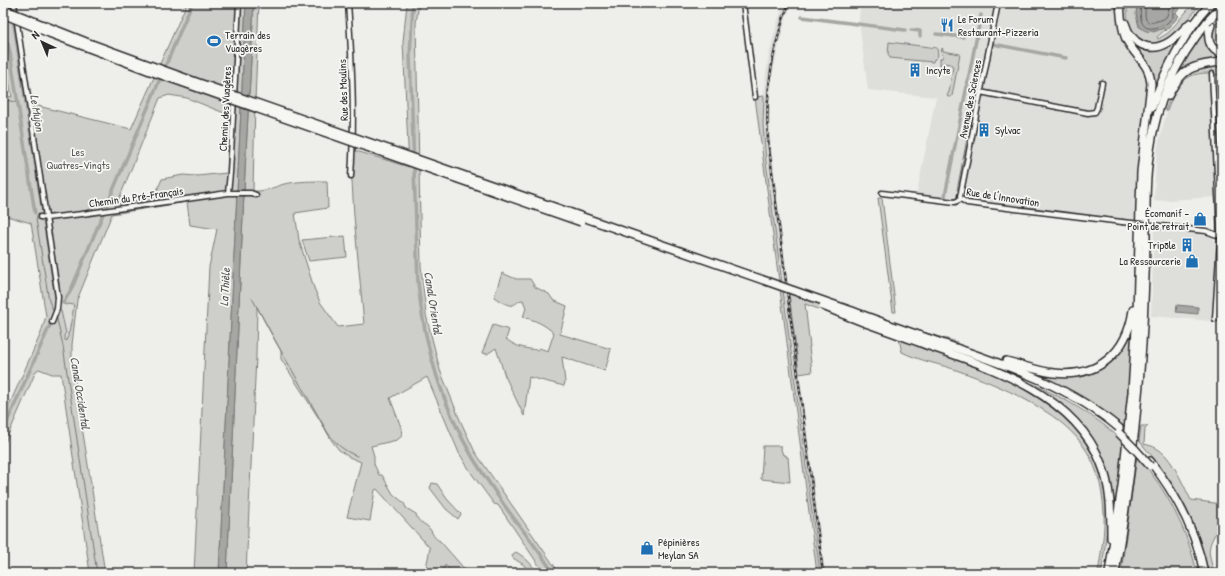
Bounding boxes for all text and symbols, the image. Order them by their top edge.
place label: Le Forum Restaurant-Pizzeria [958,12,1039,39]
restaurant icon: Le Forum Restaurant-Pizzeria [939,17,955,33]
north arrow [22,22,62,62]
text: N [28,28,42,42]
place label: Terrain des Vuagères [225,28,270,55]
sports icon: Terrain des Vuagères [206,33,222,49]
street label: Avenue des Sciences [956,58,984,140]
street label: Rue des Moulins [335,59,351,121]
building icon: Incyte [907,62,923,78]
place label: Incyte [926,63,951,77]
street label: Chemin des Vuagères [216,66,234,152]
water label: Le Mujon [26,93,49,134]
building icon: Sylvac [976,122,992,138]
place label: Sylvac [995,123,1021,137]
park label: Les Quatres-Vingts [46,145,110,172]
street label: Chemin du Pré-Français [88,183,184,211]
street label: Rue de l'Innovation [966,184,1040,210]
place label: Écomanif – Point de retrait [1127,206,1189,233]
shop icon: Écomanif – Point de retrait [1192,211,1208,227]
building icon: Tripōle [1179,237,1195,253]
place label: Tripōle [1148,238,1177,252]
shop icon: La Ressourcerie [1184,253,1200,269]
place label: La Ressourcerie [1119,254,1182,268]
water label: La Thièle [215,266,234,306]
water label: Canal Oriental [420,270,447,336]
water label: Canal Occidental [66,356,95,431]
place label: Pépinières Meylan SA [658,535,700,562]
shop icon: Pépinières Meylan SA [639,540,655,556]

